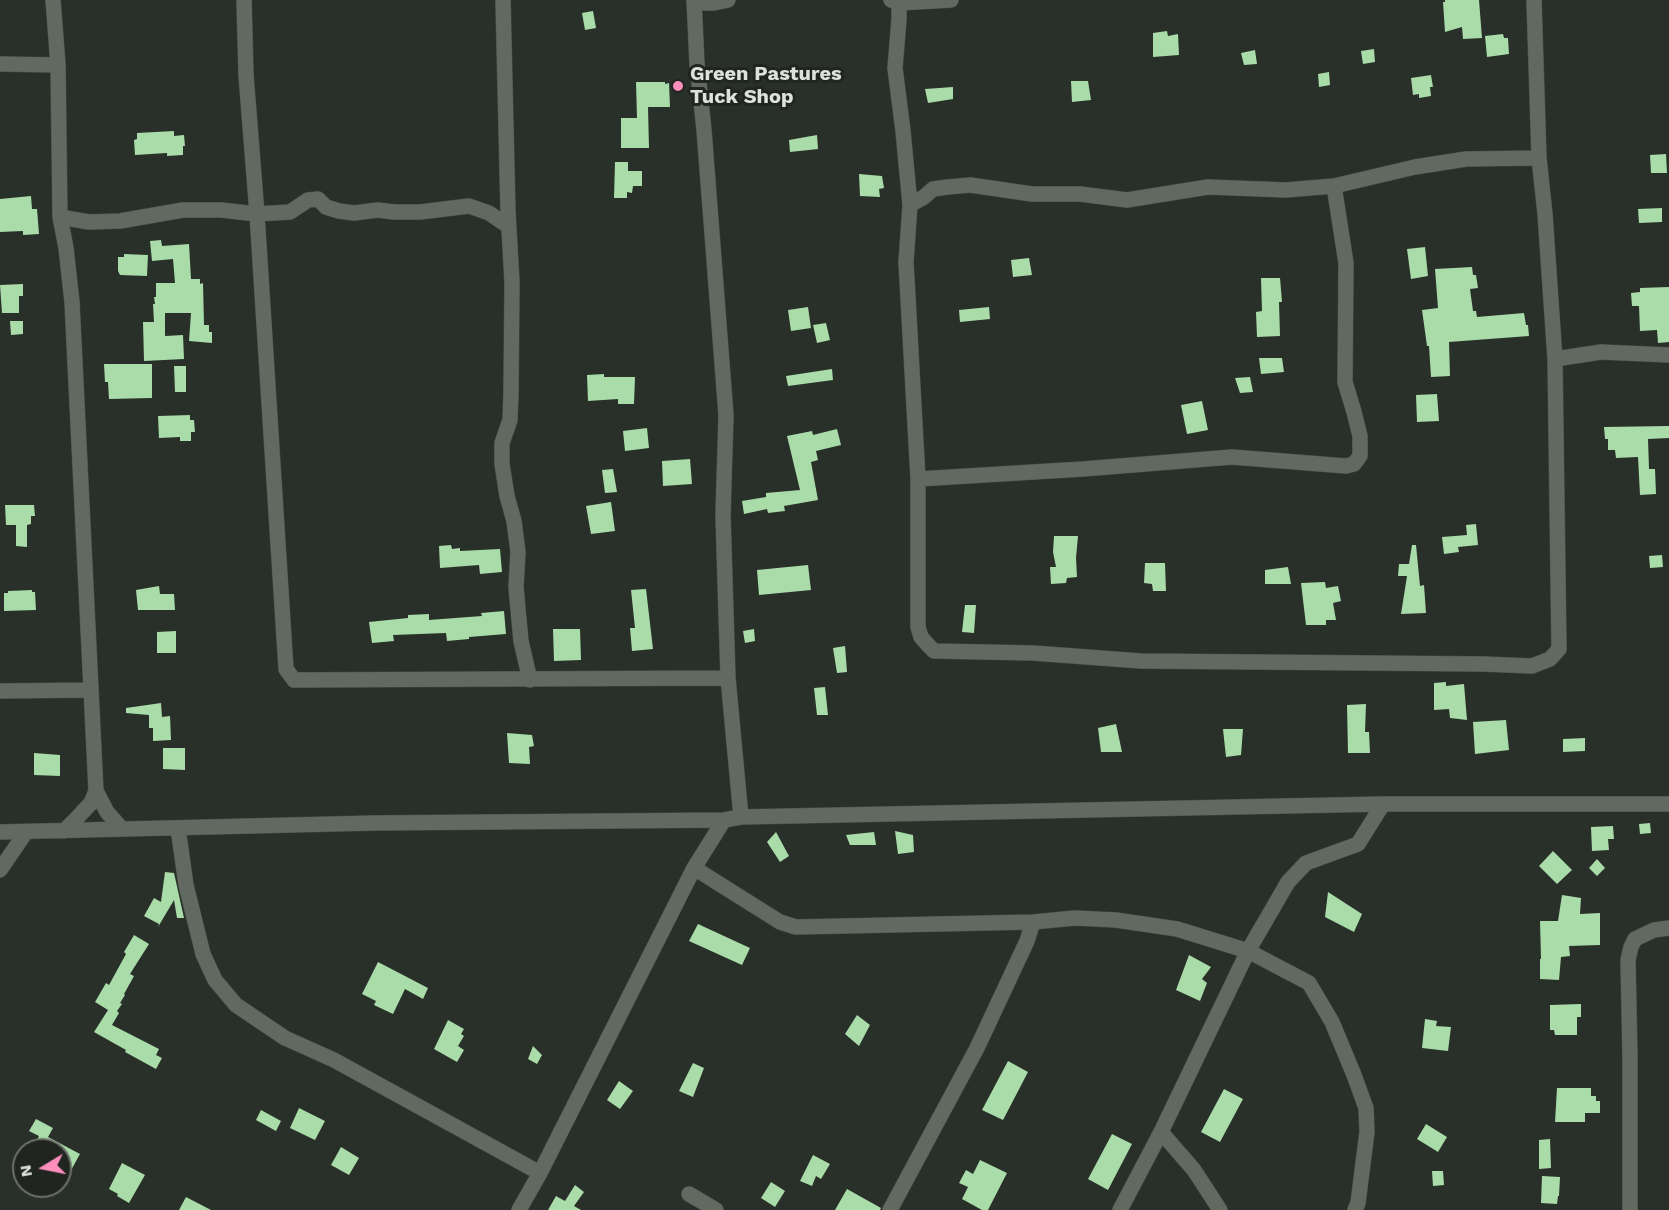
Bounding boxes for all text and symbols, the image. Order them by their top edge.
place label: Green Pastures Tuck Shop [690,62,842,109]
marker: Green Pastures Tuck Shop [671,79,685,93]
north arrow [12,1138,72,1198]
text: N [15,1163,36,1178]

